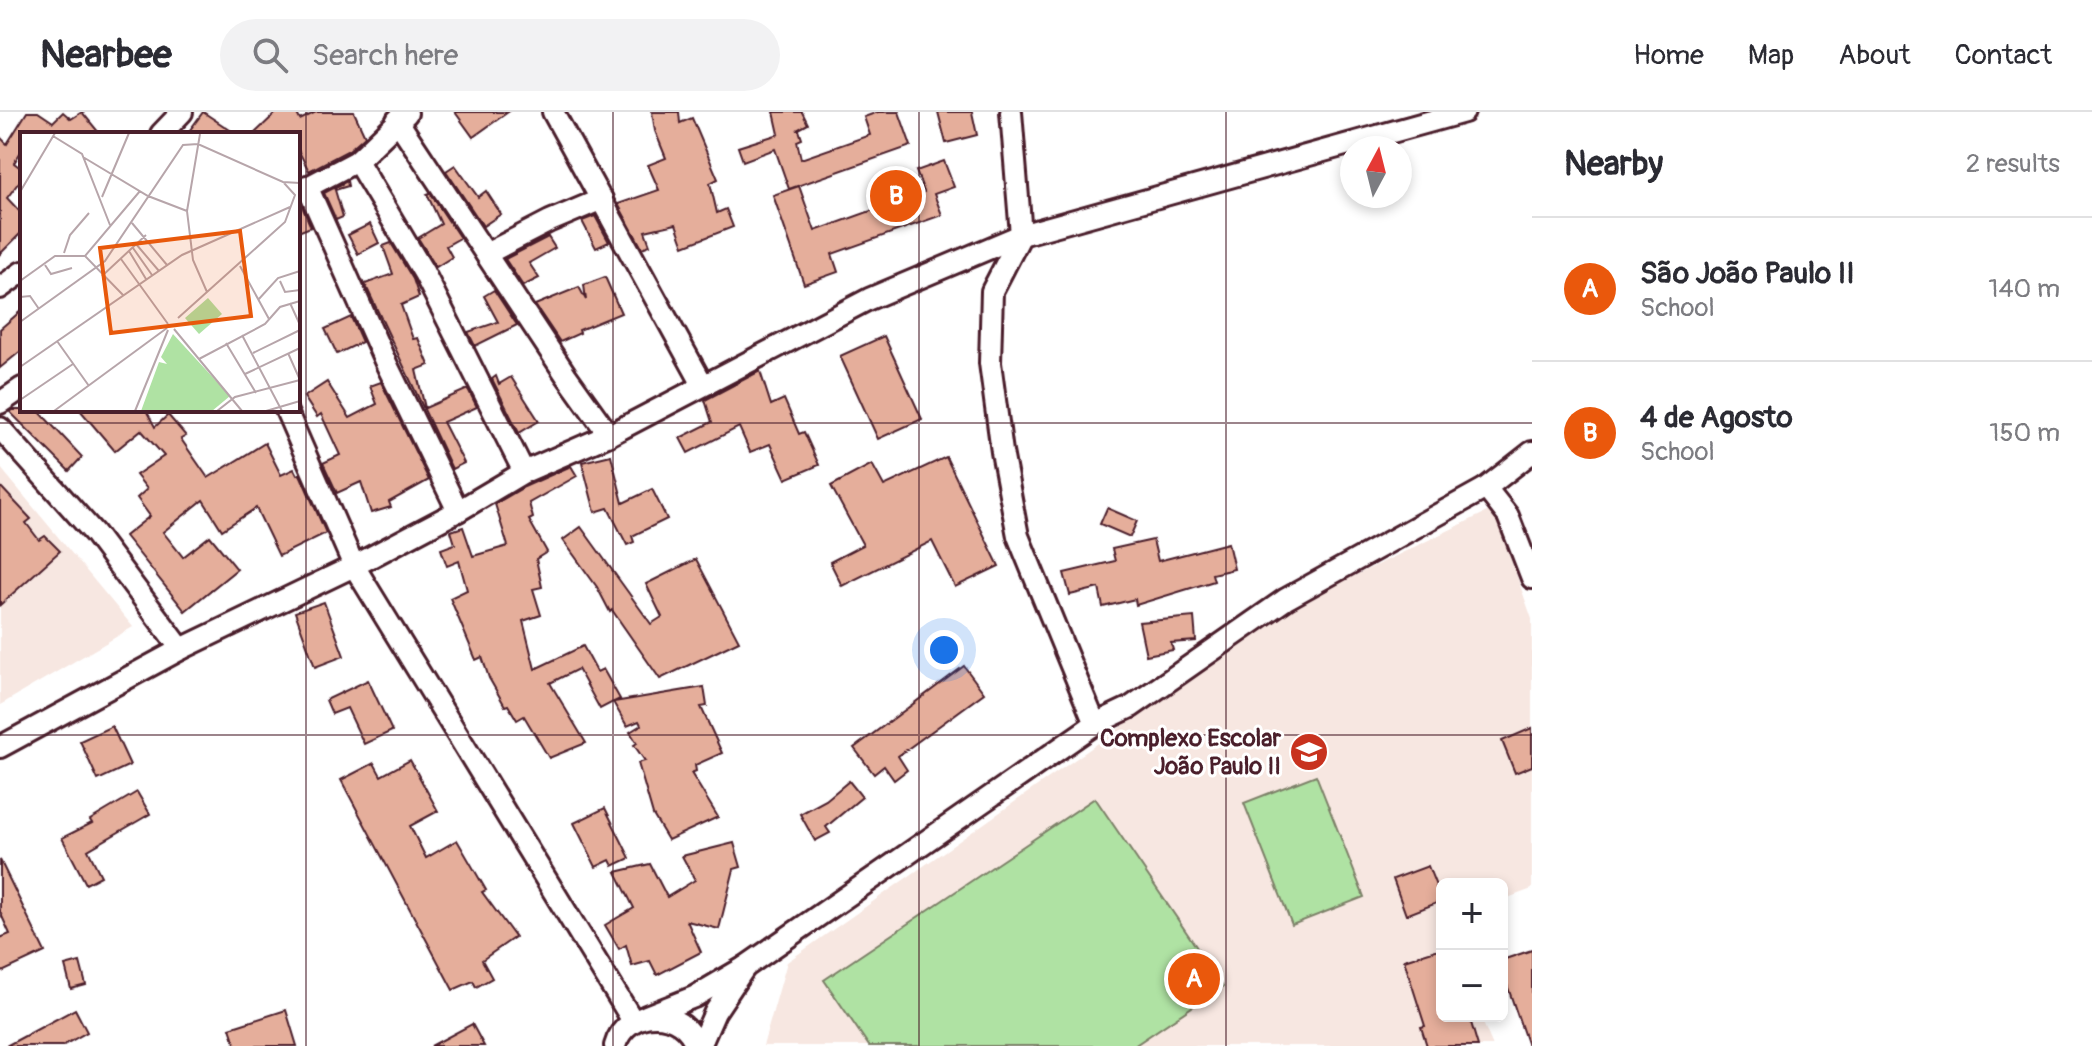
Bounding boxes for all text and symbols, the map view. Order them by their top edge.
search box [220,19,780,91]
text: Nearbee [40,31,172,79]
icon: search [248,33,292,77]
text: Search here [312,37,458,74]
text: Home [1633,38,1704,73]
text: Map [1748,38,1794,73]
text: About [1838,38,1911,73]
text: Contact [1955,38,2052,73]
inset map [20,132,300,412]
north arrow [1340,136,1412,208]
text: Nearby [1564,143,1663,186]
text: 2 results [1966,148,2060,180]
pin: B [870,166,922,226]
text: São João Paulo II [1640,255,1855,292]
text: A [1582,273,1598,305]
text: 140 m [1988,273,2060,305]
text: School [1640,292,1715,324]
text: 4 de Agosto [1640,399,1793,436]
text: B [1583,417,1597,449]
text: 150 m [1989,417,2060,449]
text: School [1640,436,1715,468]
your location [924,630,964,670]
place label: Complexo Escolar João Paulo II [1100,724,1281,781]
school or university icon: Complexo Escolar João Paulo II [1288,731,1330,773]
map controls [1436,878,1508,1022]
button: + [1436,878,1508,950]
pin: A [1168,949,1220,1009]
button: − [1436,950,1508,1022]

